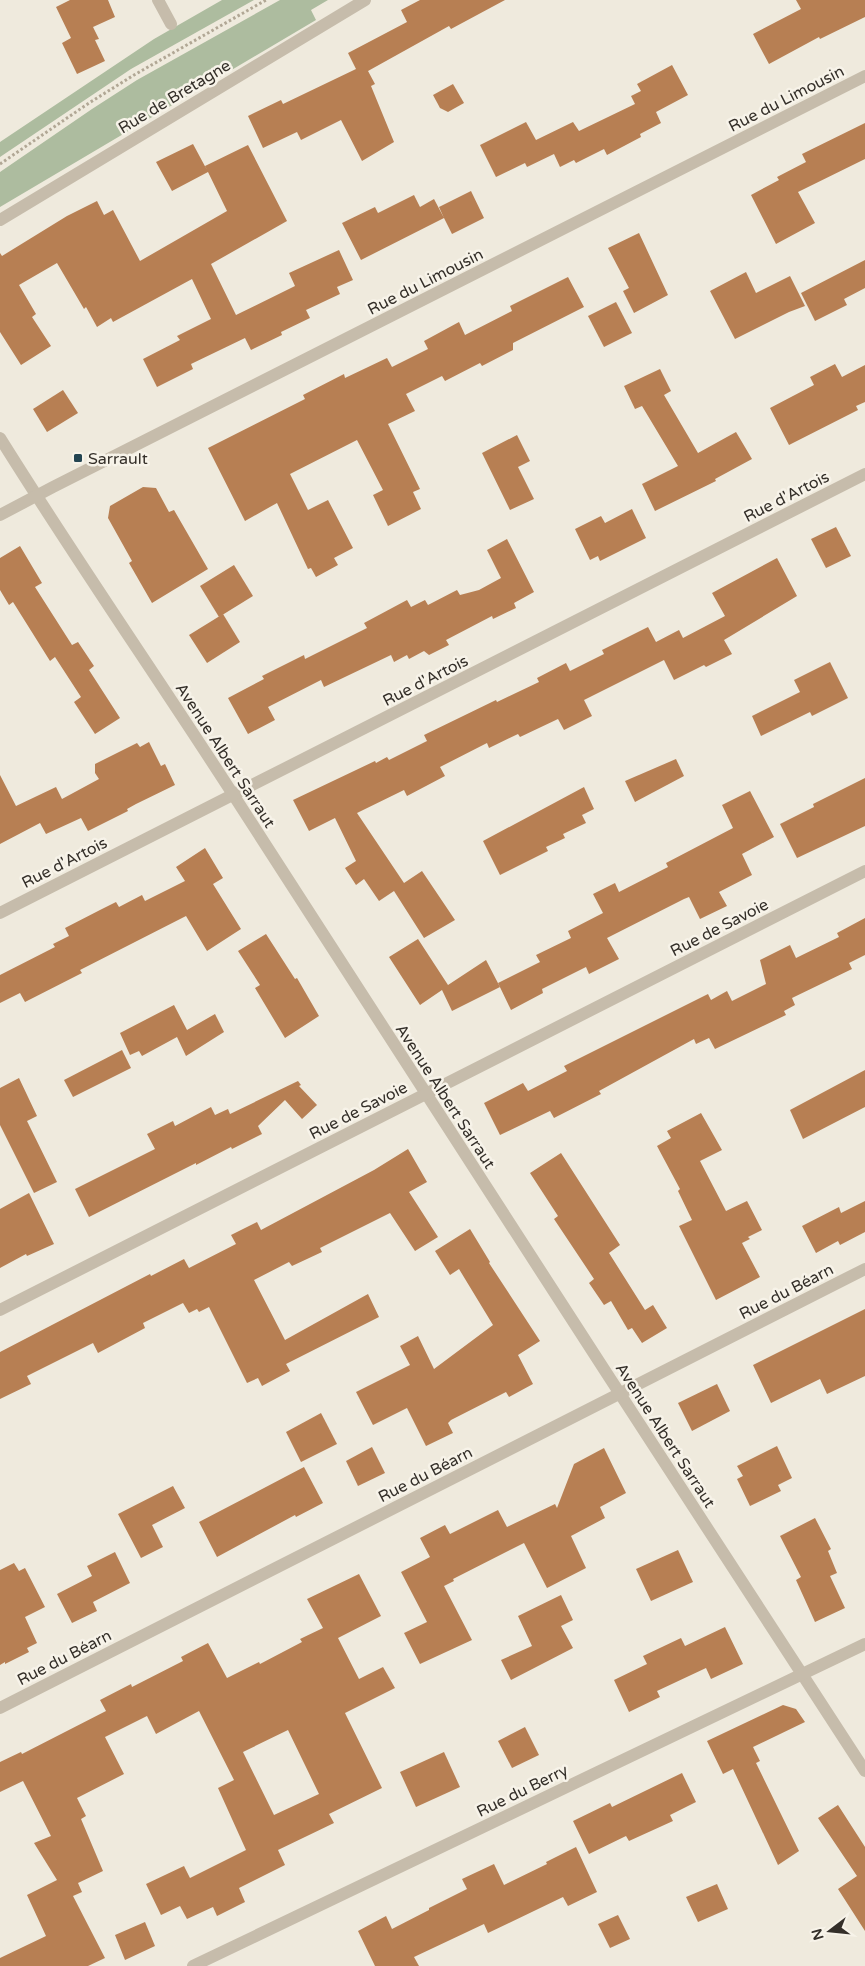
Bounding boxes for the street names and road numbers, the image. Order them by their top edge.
street label: Rue de Bretagne [115,55,234,138]
street label: Rue du Limousin [725,61,848,137]
street label: Rue du Limousin [364,244,487,320]
street label: Rue d'Artois [740,467,833,527]
street label: Rue d'Artois [379,651,472,711]
street label: Avenue Albert Sarraut [171,679,279,832]
street label: Rue d'Artois [18,833,111,893]
street label: Rue de Savoie [667,895,772,961]
street label: Avenue Albert Sarraut [391,1020,499,1173]
street label: Rue de Savoie [306,1078,411,1144]
street label: Rue du Béarn [736,1260,837,1324]
street label: Avenue Albert Sarraut [611,1359,719,1512]
street label: Rue du Béarn [375,1443,476,1507]
street label: Rue du Béarn [14,1626,115,1690]
street label: Rue du Berry [473,1760,572,1822]

